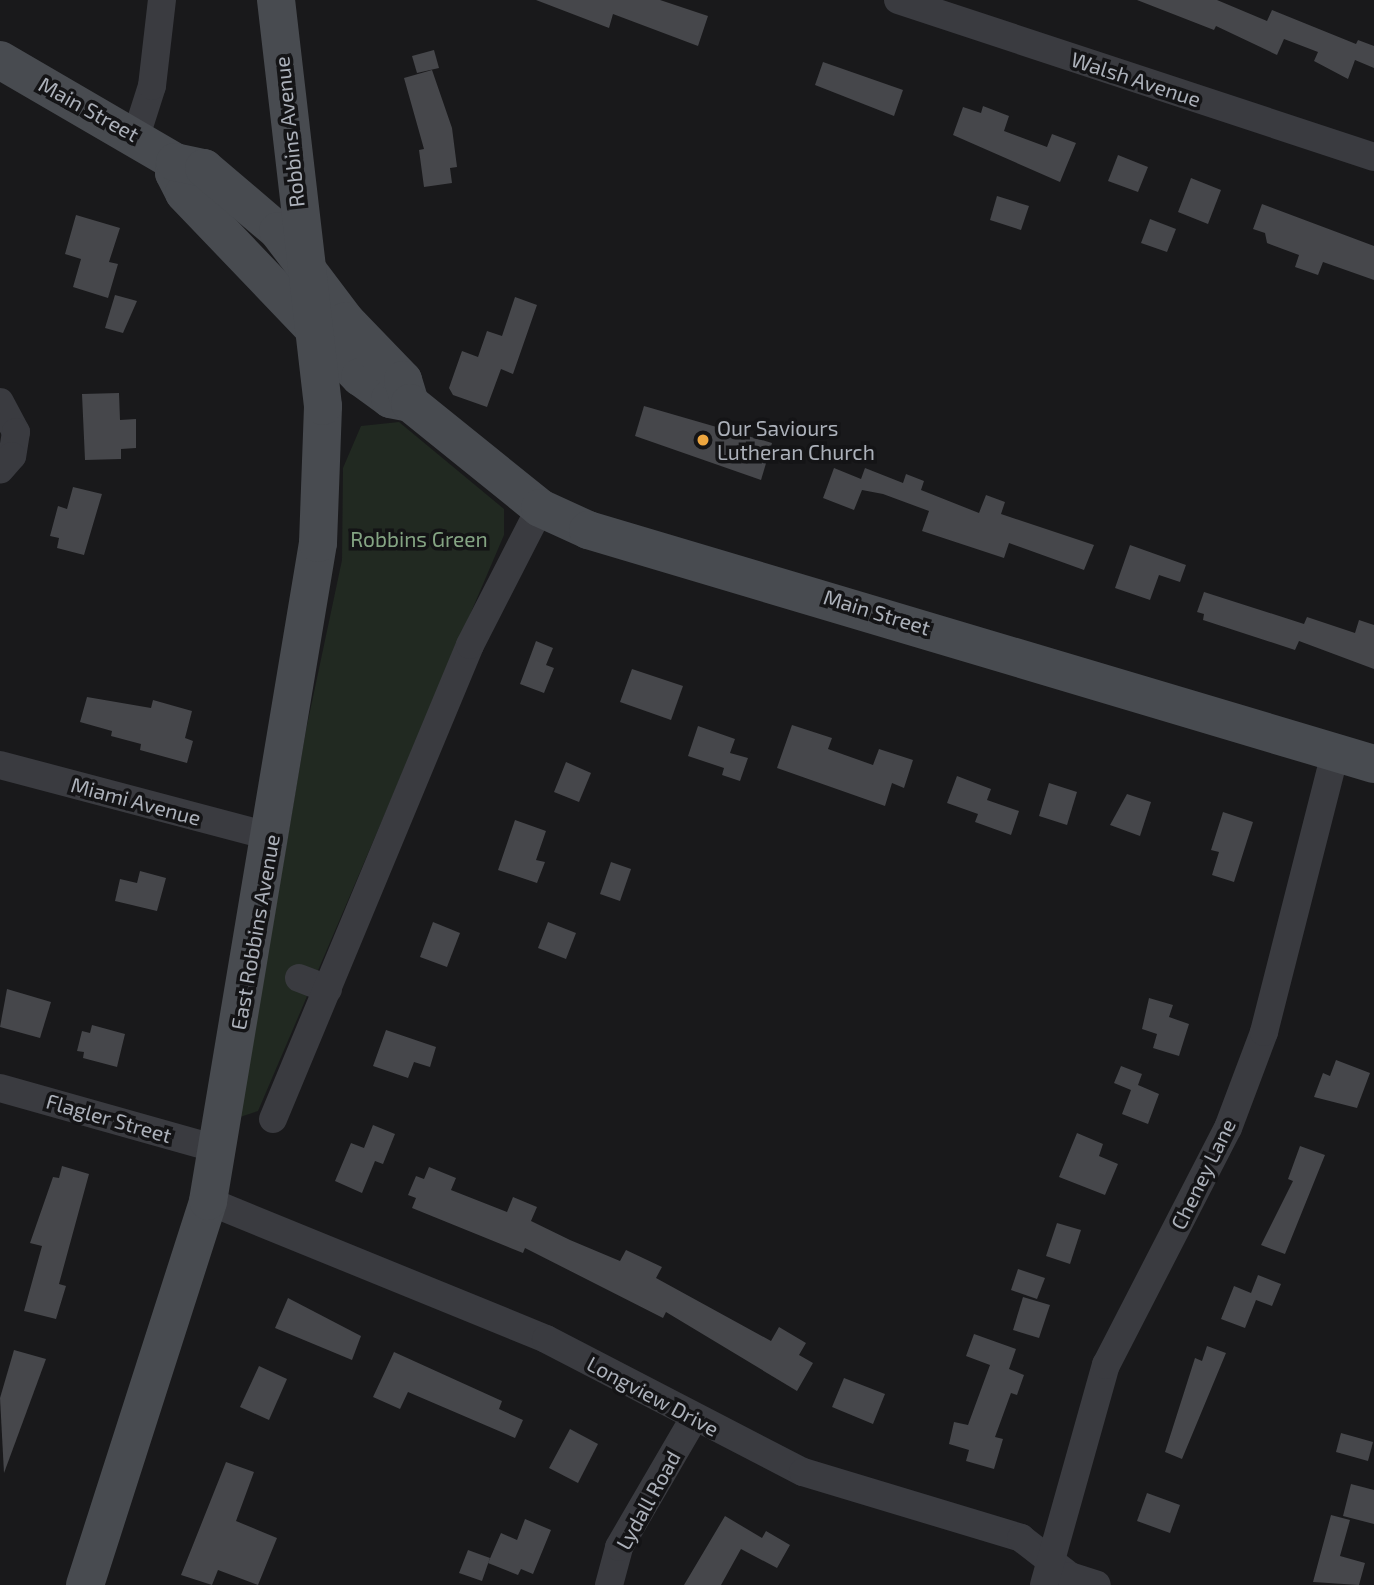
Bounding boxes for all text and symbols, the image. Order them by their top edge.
street label: Walsh Avenue [1068,46,1204,112]
street label: Robbins Avenue [269,55,309,209]
street label: Main Street [35,71,143,147]
place label: Our Saviours Lutheran Church [717,415,875,465]
marker: Our Saviours Lutheran Church [695,432,711,448]
park label: Robbins Green [350,526,488,552]
street label: Main Street [821,584,933,640]
street label: Miami Avenue [68,772,204,830]
street label: East Robbins Avenue [225,832,285,1032]
street label: Flagler Street [43,1088,175,1148]
street label: Cheney Lane [1165,1114,1241,1234]
street label: Longview Drive [583,1351,723,1441]
street label: Lydall Road [610,1446,686,1554]

